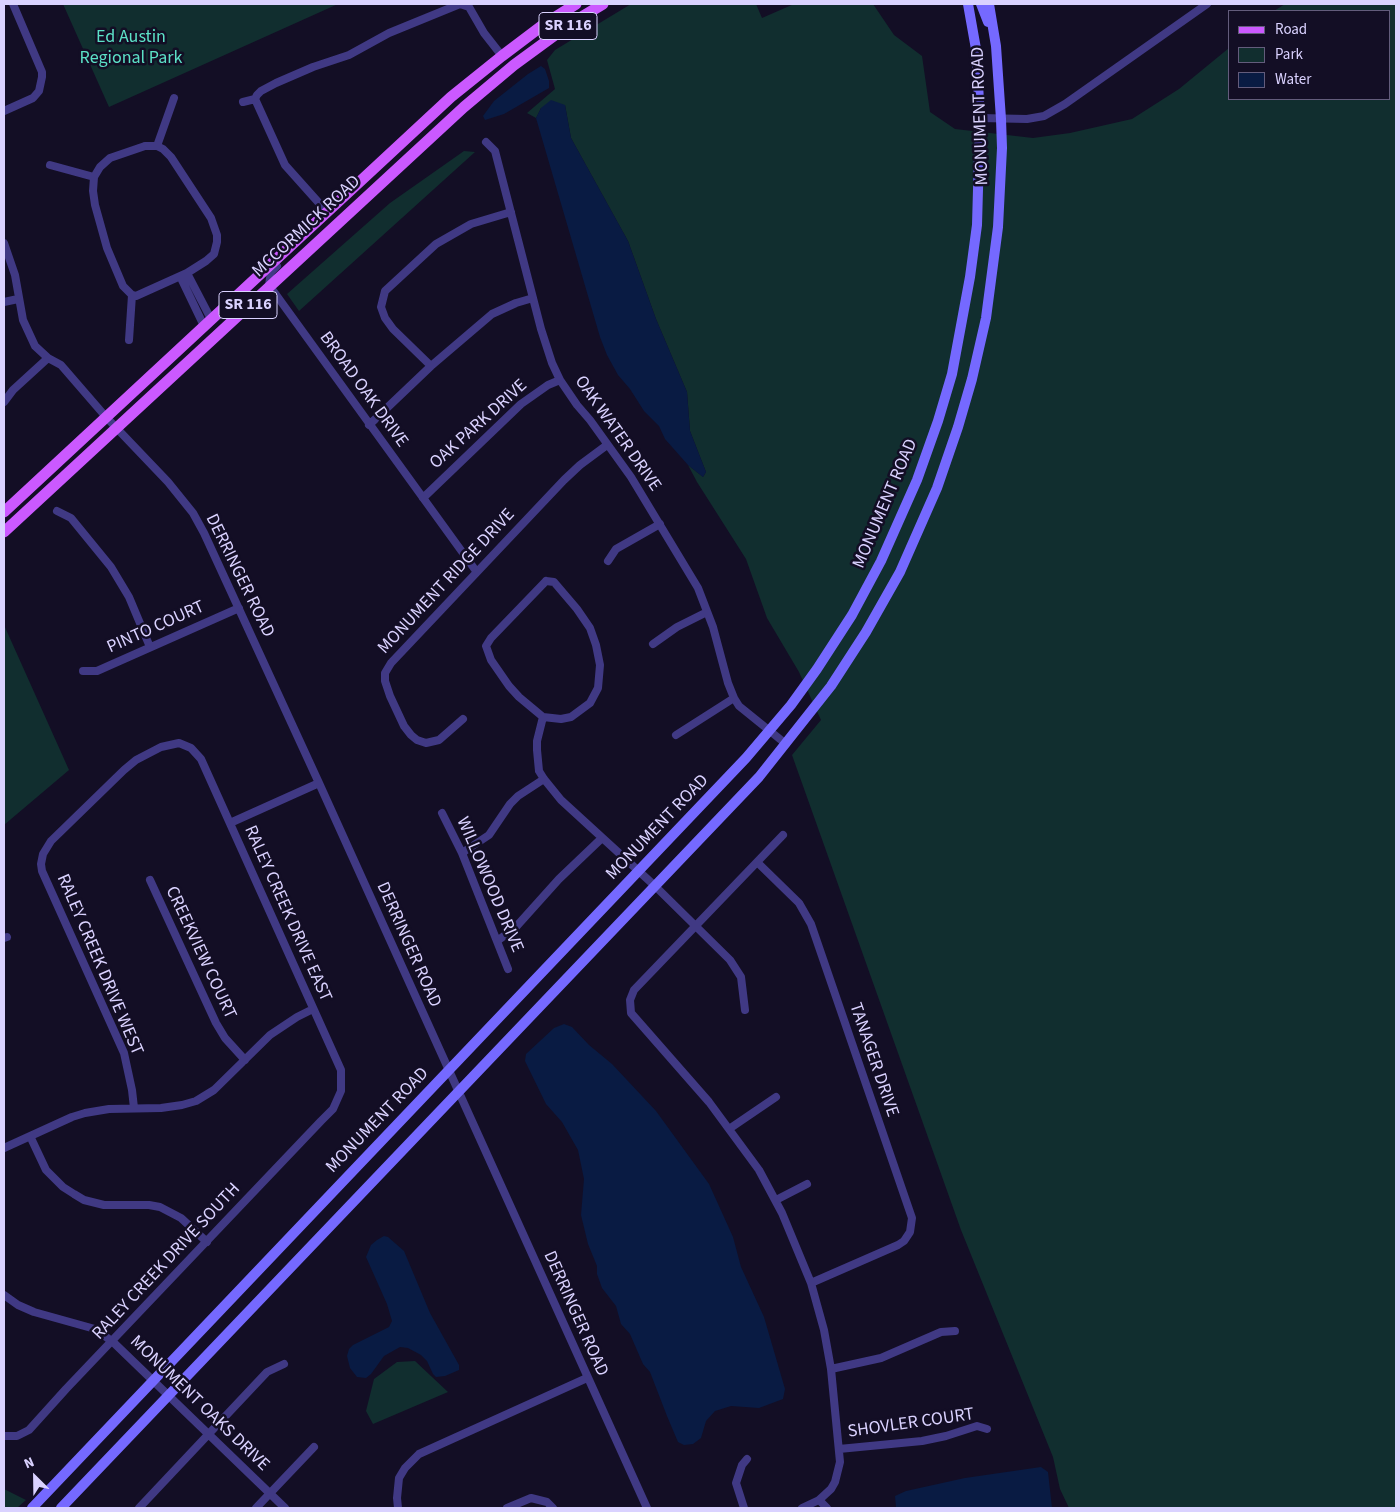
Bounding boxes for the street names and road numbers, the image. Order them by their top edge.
road number: SR 116 [539,12,597,40]
street label: MONUMENT ROAD [968,46,994,186]
street label: MCCORMICK ROAD [249,171,365,283]
road number: SR 116 [219,292,277,318]
street label: BROAD OAK DRIVE [314,328,412,452]
street label: OAK WATER DRIVE [569,372,665,496]
street label: OAK PARK DRIVE [426,376,532,474]
street label: MONUMENT ROAD [849,436,923,572]
street label: MONUMENT RIDGE DRIVE [374,505,520,659]
street label: DERRINGER ROAD [200,511,278,641]
street label: PINTO COURT [104,597,208,659]
street label: MONUMENT ROAD [602,771,714,885]
street label: WILLOWOOD DRIVE [451,814,527,956]
street label: RALEY CREEK DRIVE EAST [238,823,336,1005]
street label: RALEY CREEK DRIVE WEST [51,871,147,1059]
street label: DERRINGER ROAD [371,879,445,1011]
street label: CREEKVIEW COURT [160,883,240,1023]
street label: TANAGER DRIVE [843,1000,903,1120]
street label: MONUMENT ROAD [322,1064,434,1178]
street label: RALEY CREEK DRIVE SOUTH [89,1179,245,1345]
street label: DERRINGER ROAD [538,1248,612,1380]
street label: MONUMENT OAKS DRIVE [125,1332,273,1476]
street label: SHOVLER COURT [846,1404,976,1444]

